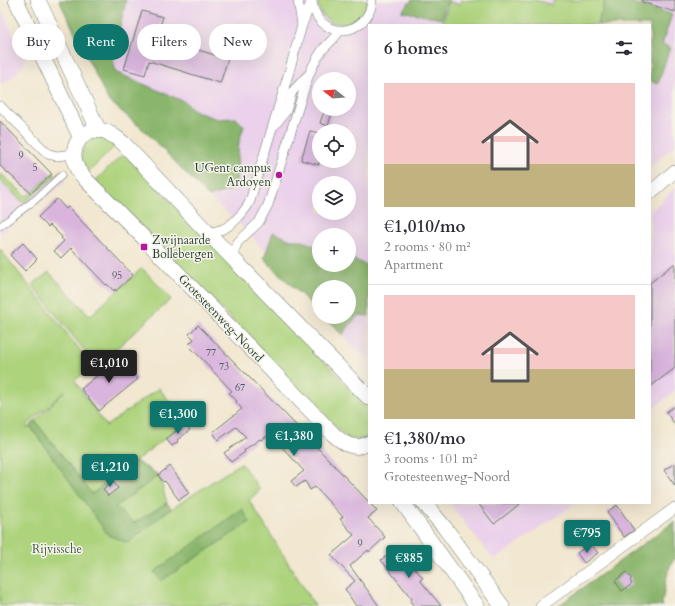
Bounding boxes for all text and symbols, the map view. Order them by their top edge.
chip: Buy [12,24,65,60]
chip: Rent [73,24,129,60]
chip: Filters [137,24,201,60]
chip: New [209,24,267,60]
text: 6 homes [384,37,448,60]
icon: filters [613,37,635,59]
north arrow [312,72,356,116]
map controls [312,72,356,324]
icon: home [474,109,546,181]
button: locate [312,124,356,168]
house number: 9 [18,149,24,163]
place label: UGent campus Ardoyen [195,160,271,190]
house number: 5 [32,161,38,175]
marker: UGent campus Ardoyen [274,170,284,180]
button: layers [312,176,356,220]
text: €1,010/mo [384,215,466,238]
button: + [312,228,356,272]
place label: Zwijnaarde Bollebergen [152,232,214,262]
text: 2 rooms · 80 m² [384,238,471,256]
marker: Zwijnaarde Bollebergen [139,242,149,252]
text: Apartment [384,256,443,274]
house number: 95 [112,269,122,283]
street label: Grotesteenweg-Noord [175,271,268,366]
button: − [312,280,356,324]
icon: home [474,321,546,393]
house number: 77 [206,346,216,360]
pin: €1,010 [76,350,142,384]
text: €1,010 [90,354,128,372]
house number: 73 [219,360,229,374]
house number: 67 [235,381,245,395]
pin: €1,300 [145,401,211,435]
text: €1,300 [159,405,197,423]
pin: €1,380 [261,423,327,457]
text: €1,380 [275,427,313,445]
text: €1,380/mo [384,427,466,450]
text: 3 rooms · 101 m² [384,450,477,468]
pin: €1,210 [77,454,143,488]
text: €1,210 [91,458,129,476]
text: Grotesteenweg-Noord [384,468,510,486]
pin: €795 [563,520,611,554]
text: €795 [573,524,601,542]
house number: 9 [357,537,363,551]
park label: Rijvissche [32,541,82,557]
pin: €885 [385,545,433,579]
text: €885 [395,549,423,567]

